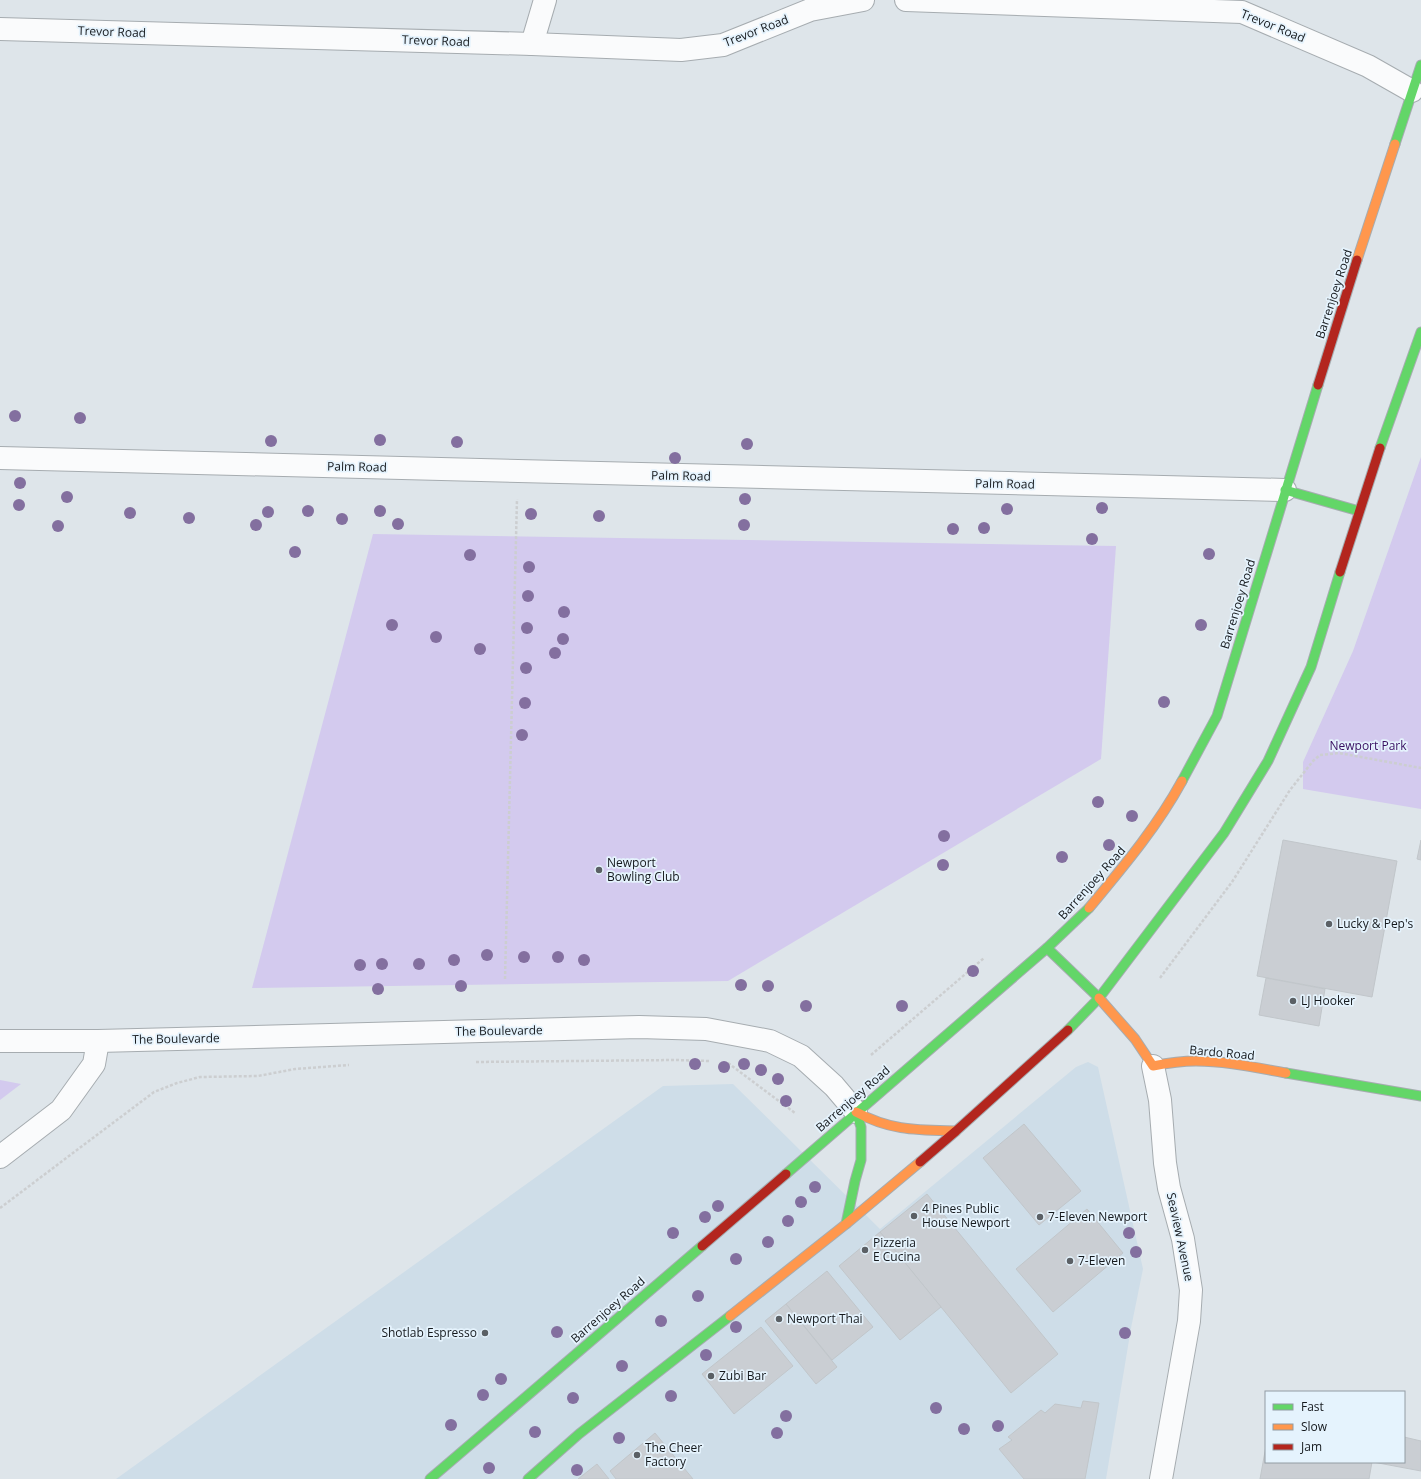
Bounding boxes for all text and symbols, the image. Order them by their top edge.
street label: Trevor Road [1238,5,1308,46]
street label: Trevor Road [721,10,791,51]
street label: Trevor Road [78,22,146,41]
street label: Trevor Road [402,31,470,50]
street label: Barrenjoey Road [1311,247,1356,341]
street label: Palm Road [327,457,387,476]
street label: Palm Road [651,466,711,485]
street label: Palm Road [975,474,1035,493]
street label: Barrenjoey Road [1216,557,1259,651]
park label: Newport Park [1329,737,1407,754]
street label: Barrenjoey Road [1054,842,1129,923]
place label: Newport Bowling Club [607,854,680,885]
marker: Newport Bowling Club [594,865,604,875]
place label: Lucky & Pep's [1337,915,1414,932]
marker: Lucky & Pep's [1324,919,1334,929]
place label: LJ Hooker [1301,992,1355,1009]
marker: LJ Hooker [1288,996,1298,1006]
street label: The Boulevarde [455,1021,543,1040]
street label: The Boulevarde [132,1029,220,1048]
street label: Bardo Road [1189,1041,1255,1064]
street label: Barrenjoey Road [812,1062,893,1136]
street label: Seaview Avenue [1163,1191,1198,1283]
place label: 4 Pines Public House Newport [922,1200,1010,1231]
place label: 7-Eleven Newport [1048,1208,1147,1225]
marker: 4 Pines Public House Newport [909,1211,919,1221]
marker: 7-Eleven Newport [1035,1212,1045,1222]
place label: Pizzeria E Cucina [873,1234,921,1265]
marker: Pizzeria E Cucina [860,1245,870,1255]
place label: 7-Eleven [1078,1252,1125,1269]
marker: 7-Eleven [1065,1256,1075,1266]
street label: Barrenjoey Road [567,1273,648,1347]
place label: Newport Thai [787,1310,863,1327]
marker: Newport Thai [774,1314,784,1324]
place label: Shotlab Espresso [381,1324,477,1341]
marker: Shotlab Espresso [480,1328,490,1338]
place label: Zubi Bar [719,1367,766,1384]
marker: Zubi Bar [706,1371,716,1381]
legend [1265,1391,1405,1463]
text: Fast [1301,1398,1324,1415]
text: Slow [1301,1418,1328,1435]
text: Jam [1300,1438,1322,1455]
place label: The Cheer Factory [645,1439,702,1470]
marker: The Cheer Factory [632,1450,642,1460]

